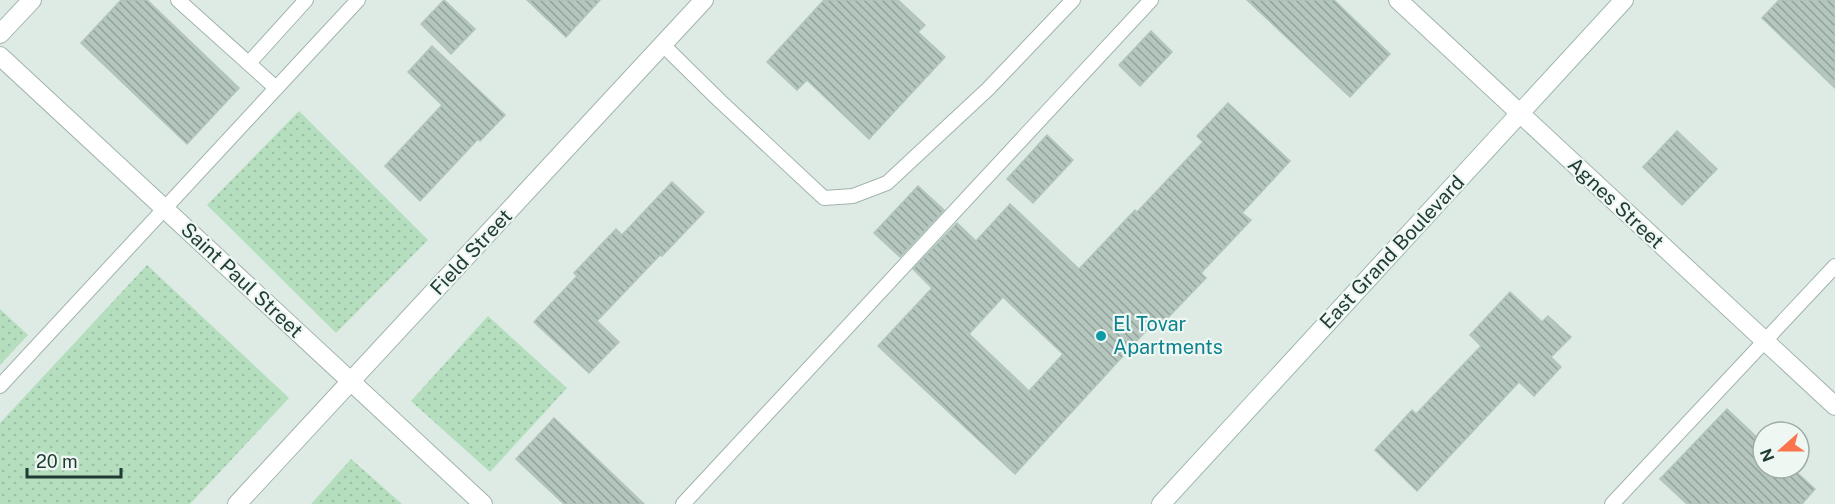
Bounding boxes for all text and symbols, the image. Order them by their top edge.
street label: Agnes Street [1563,152,1669,254]
street label: East Grand Boulevard [1315,170,1469,334]
street label: Field Street [425,204,517,300]
street label: Saint Paul Street [176,217,308,343]
place label: El Tovar Apartments [1113,312,1223,359]
marker: El Tovar Apartments [1094,329,1108,343]
north arrow [1751,420,1811,480]
scale bar [27,441,122,479]
text: N [1756,446,1779,464]
text: 20 m [36,451,78,472]

